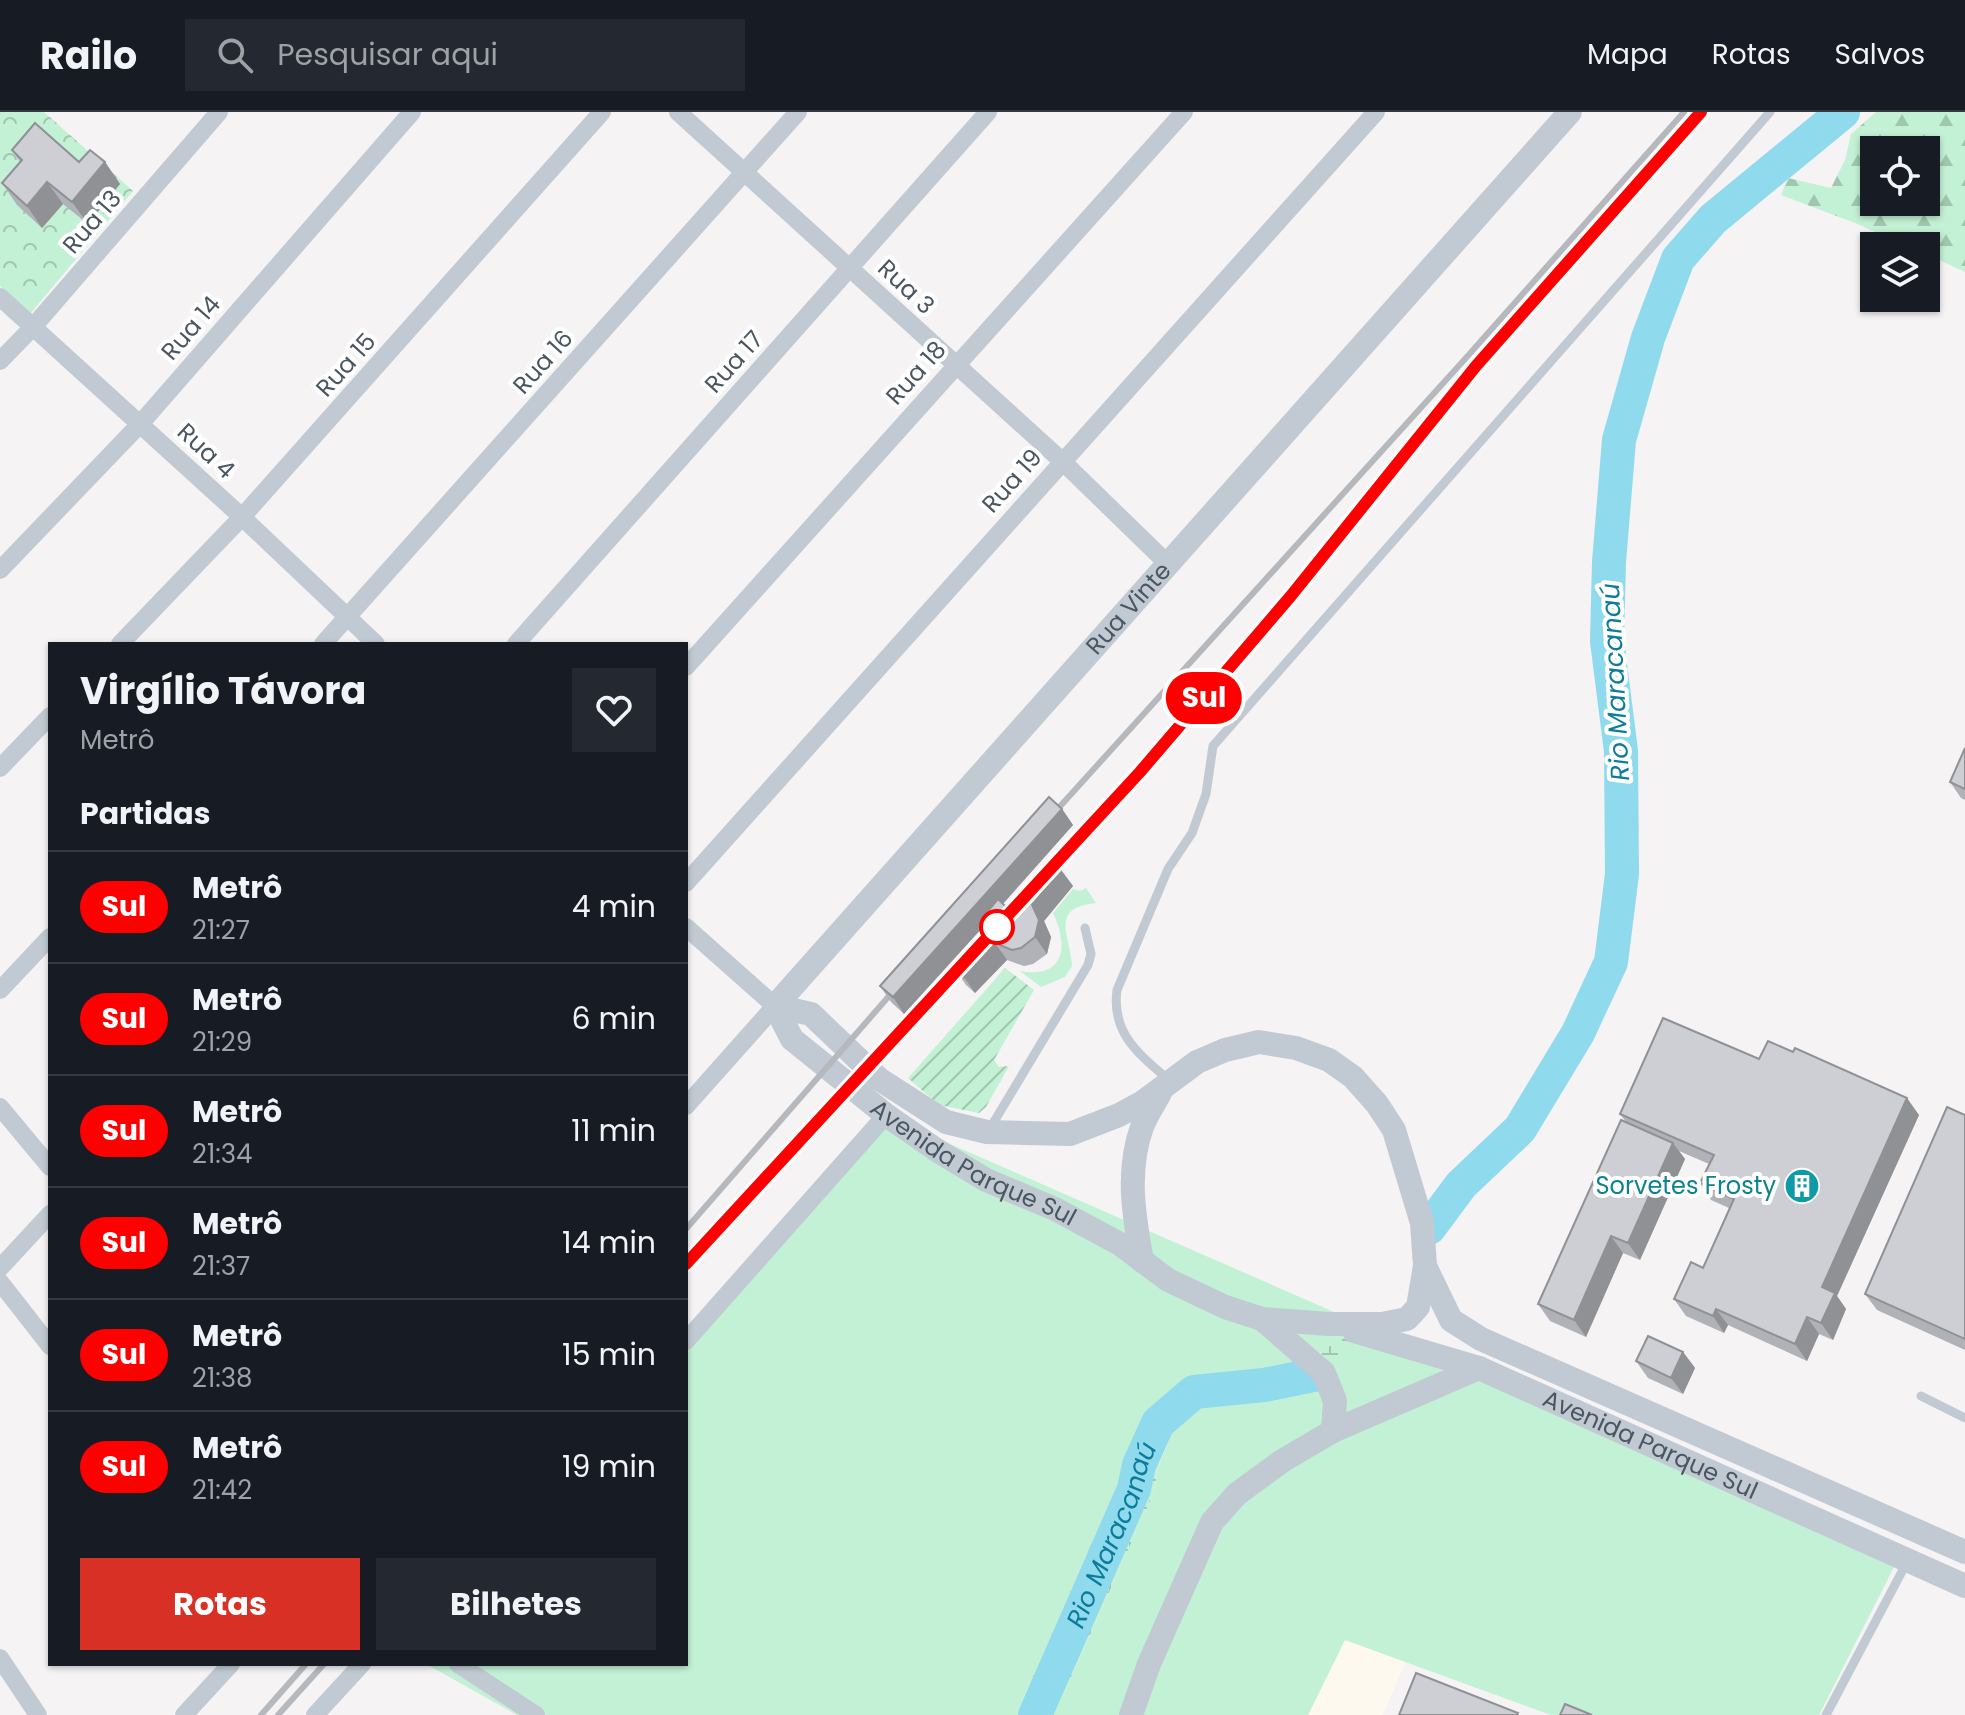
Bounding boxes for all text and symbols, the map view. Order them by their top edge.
search box [185,19,745,91]
text: Railo [40,29,137,82]
icon: search [213,33,257,77]
text: Pesquisar aqui [277,33,498,76]
text: Mapa [1587,35,1668,74]
text: Rotas [1712,35,1791,74]
text: Salvos [1835,35,1925,74]
map controls [1860,136,1940,312]
button: locate [1860,136,1940,216]
street label: Rua 13 [55,183,128,261]
button: layers [1860,232,1940,312]
street label: Rua 3 [871,252,942,321]
street label: Rua 14 [153,288,228,367]
street label: Rua 16 [505,323,580,401]
street label: Rua 17 [697,323,770,400]
street label: Rua 15 [308,326,383,404]
street label: Rua 18 [878,334,953,412]
street label: Rua 4 [170,415,242,486]
street label: Rua 19 [974,442,1049,520]
street label: Rua Vinte [1078,555,1178,662]
water label: Rio Maracanaú [1592,582,1638,782]
text: Virgílio Távora [80,664,366,717]
button: heart [572,668,656,752]
line badge: Sul [1158,672,1250,724]
text: Sul [1182,678,1226,717]
text: Metrô [80,722,154,758]
text: Partidas [80,792,210,835]
text: Metrô [192,866,282,909]
text: 4 min [572,885,656,928]
text: Sul [102,887,146,926]
unlabelled marker [980,910,1014,944]
text: 21:27 [192,912,250,948]
text: Metrô [192,978,282,1021]
text: 6 min [571,997,656,1040]
text: Sul [102,999,146,1038]
text: 21:29 [192,1024,252,1060]
text: Metrô [192,1090,282,1133]
street label: Avenida Parque Sul [863,1092,1082,1233]
text: 11 min [571,1109,656,1152]
text: Sul [102,1111,146,1150]
text: 21:34 [192,1136,252,1172]
building icon: Sorvetes Frosty [1783,1167,1821,1205]
place label: Sorvetes Frosty [1596,1169,1776,1202]
text: Metrô [192,1202,282,1245]
text: 14 min [562,1221,656,1264]
text: Sul [102,1223,146,1262]
text: 21:37 [192,1248,250,1284]
text: Metrô [192,1314,282,1357]
text: 15 min [562,1333,656,1376]
text: Sul [102,1335,146,1374]
text: 21:38 [192,1360,253,1396]
street label: Avenida Parque Sul [1538,1382,1763,1507]
text: Metrô [192,1426,282,1469]
water label: Rio Maracanaú [1057,1436,1165,1633]
text: 19 min [562,1445,656,1488]
text: Sul [102,1447,146,1486]
text: 21:42 [192,1472,252,1508]
button: Rotas [80,1558,360,1650]
button: Bilhetes [376,1558,656,1650]

